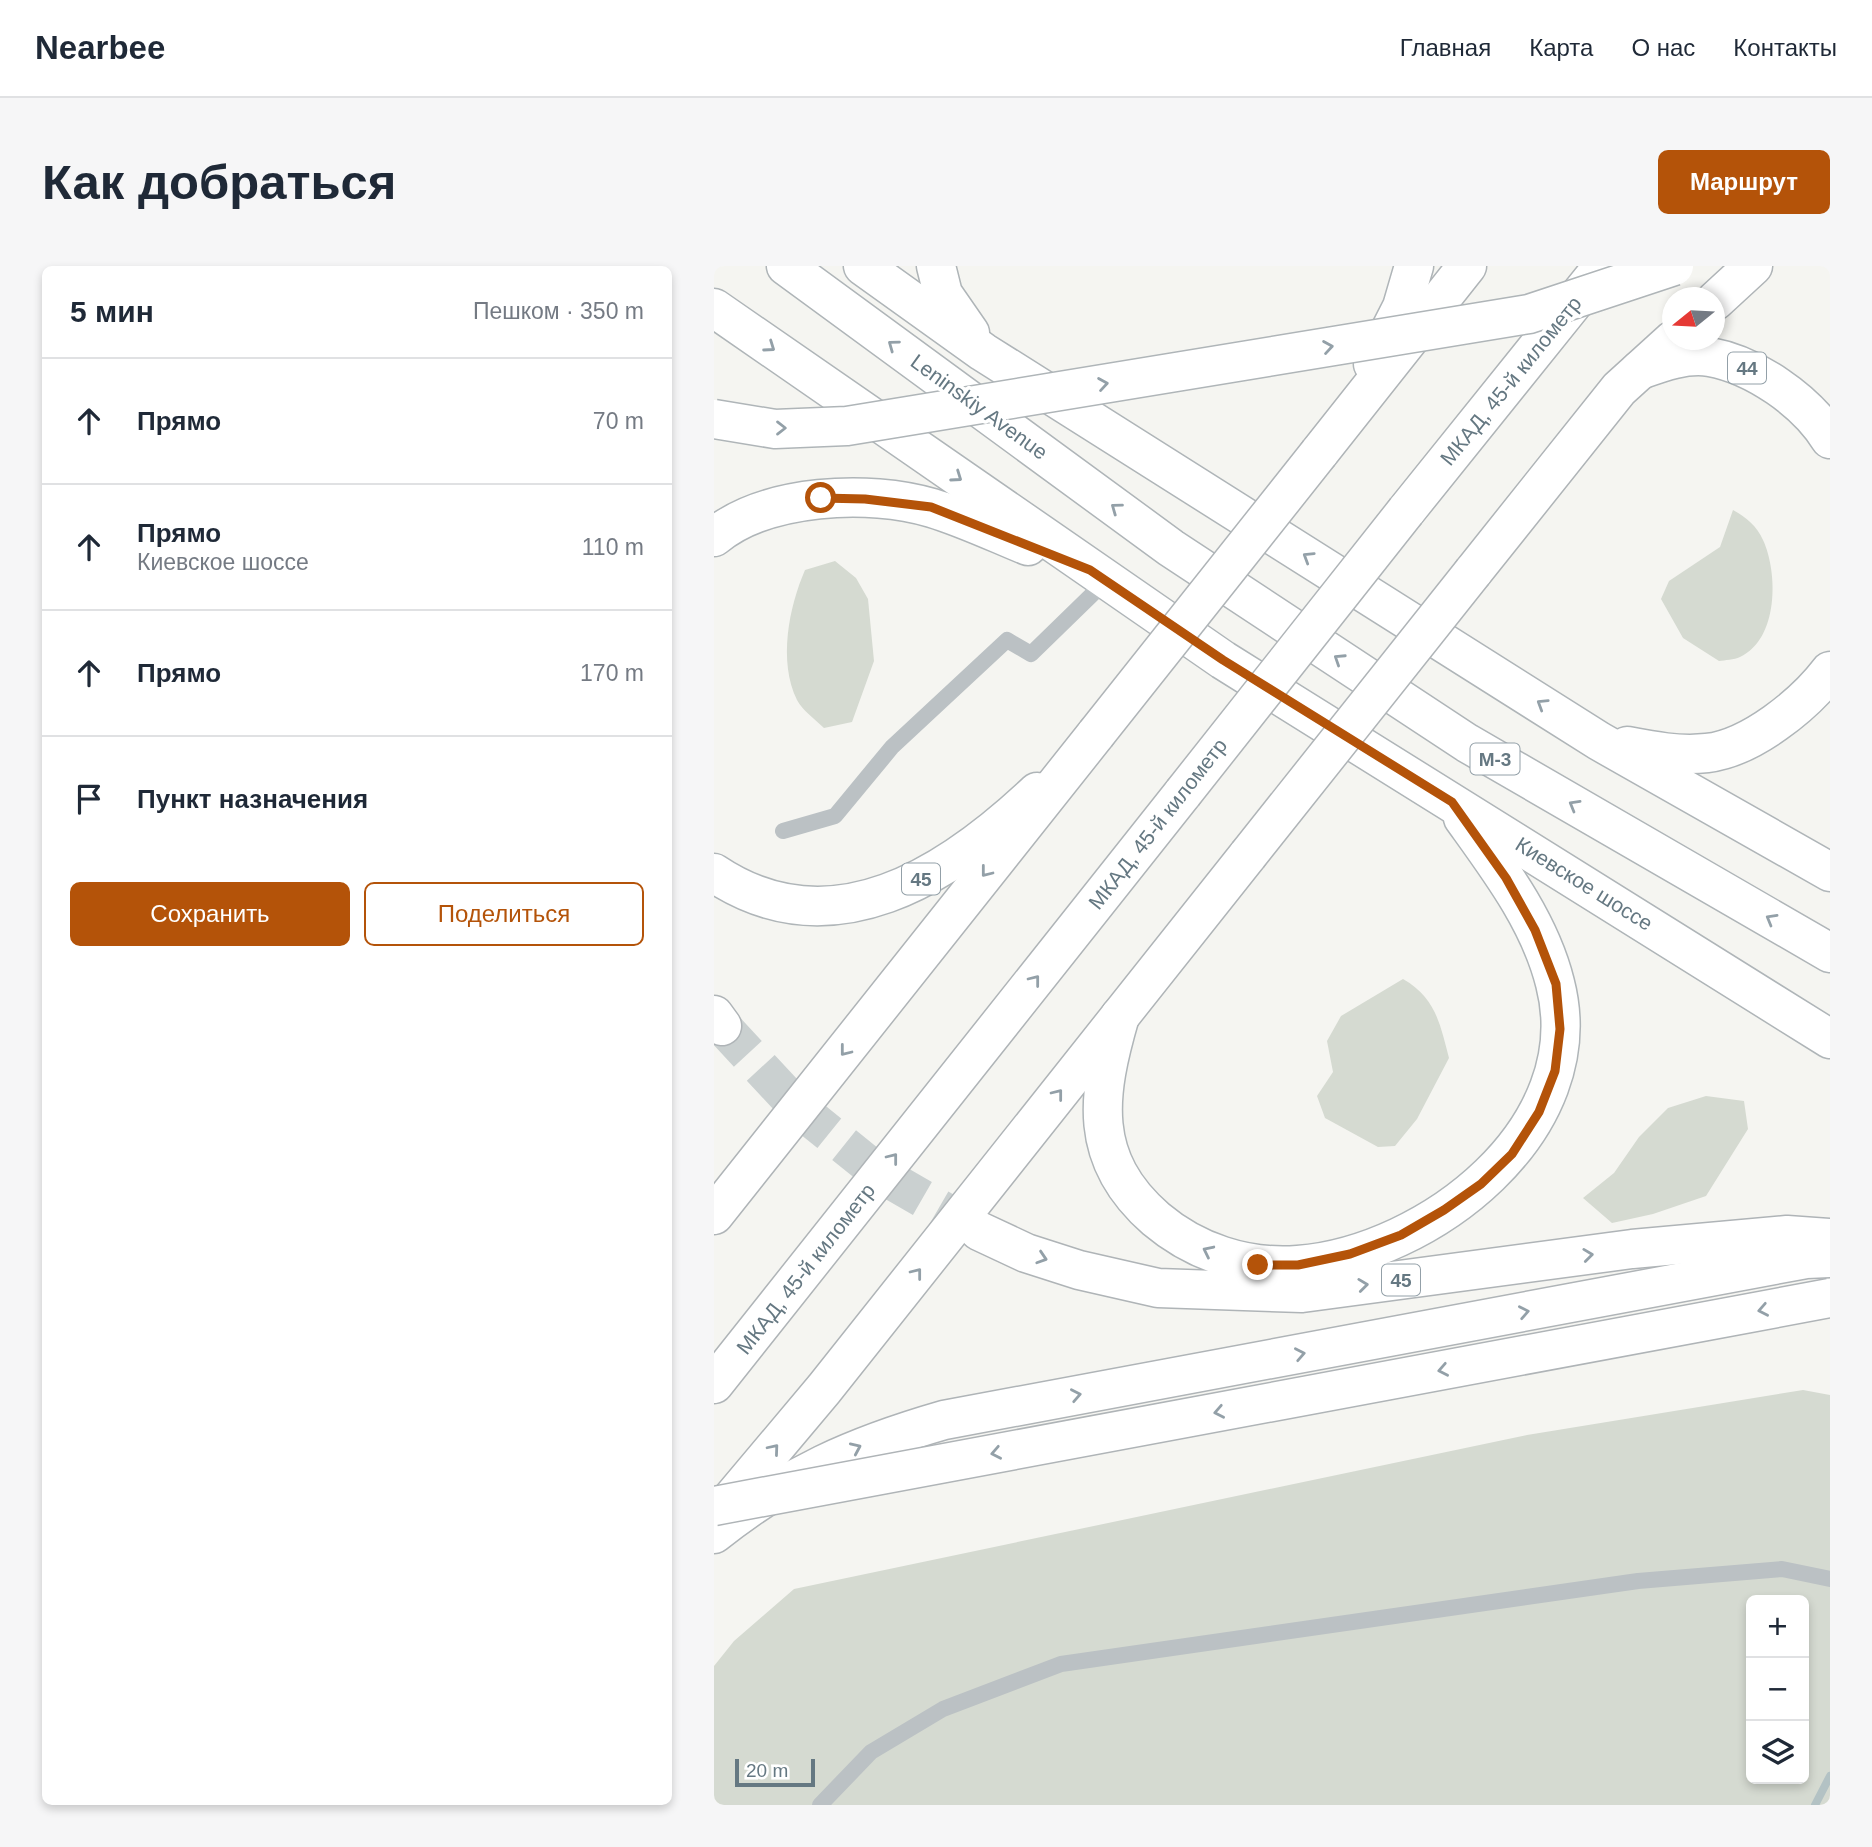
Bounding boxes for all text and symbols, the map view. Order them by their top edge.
text: Nearbee [35,29,165,66]
text: Главная [1400,34,1491,61]
text: Карта [1529,34,1593,61]
text: О нас [1631,34,1695,61]
text: Контакты [1733,34,1837,61]
button: Маршрут [1658,150,1830,214]
text: Как добраться [42,155,396,209]
north arrow [1662,287,1725,350]
street label: МКАД, 45-й километр [1436,292,1586,470]
text: 5 мин [70,295,154,328]
text: Пешком · 350 m [473,298,644,324]
one-way arrow [762,339,775,351]
one-way arrow [888,340,901,353]
one-way arrow [1322,340,1334,355]
street label: Leninskiy Avenue [907,349,1052,464]
road number: 44 [1728,352,1766,384]
one-way arrow [1098,377,1109,392]
icon: ahead [70,402,108,440]
text: Прямо [137,406,221,436]
text: 70 m [593,408,644,434]
one-way arrow [777,420,787,436]
one-way arrow [949,469,962,482]
route start [805,482,836,513]
one-way arrow [1111,504,1124,516]
text: Прямо [137,518,221,548]
icon: ahead [70,528,108,566]
text: 110 m [582,534,644,560]
text: Киевское шоссе [137,549,309,575]
one-way arrow [1303,552,1316,565]
icon: ahead [70,654,108,692]
one-way arrow [1334,655,1347,667]
text: Прямо [137,658,221,688]
text: 170 m [580,660,644,686]
one-way arrow [1536,700,1549,713]
street label: МКАД, 45-й километр [1084,734,1231,914]
road number: М-3 [1470,744,1520,774]
icon: arrive [70,780,108,818]
text: Пункт назначения [137,784,368,814]
one-way arrow [1569,800,1581,813]
street label: Киевское шоссе [1512,832,1657,935]
road number: 45 [902,864,940,894]
one-way arrow [982,864,994,877]
button: Сохранить [70,882,350,946]
button: Поделиться [364,882,644,946]
one-way arrow [1766,914,1778,927]
one-way arrow [1027,975,1039,988]
one-way arrow [840,1043,853,1055]
one-way arrow [1050,1090,1062,1103]
one-way arrow [885,1153,898,1165]
street label: МКАД, 45-й километр [732,1179,879,1359]
one-way arrow [1203,1245,1215,1259]
one-way arrow [1583,1248,1594,1263]
route end [1242,1249,1273,1280]
one-way arrow [1035,1250,1047,1264]
road number: 45 [1382,1264,1420,1296]
one-way arrow [908,1268,921,1280]
one-way arrow [1357,1277,1369,1292]
one-way arrow [1757,1302,1769,1317]
one-way arrow [1518,1305,1530,1320]
one-way arrow [1294,1347,1306,1362]
one-way arrow [1437,1362,1449,1377]
one-way arrow [1070,1388,1082,1403]
one-way arrow [1213,1403,1225,1418]
one-way arrow [849,1443,861,1457]
one-way arrow [766,1445,778,1458]
one-way arrow [990,1445,1002,1460]
map controls [1746,1595,1809,1784]
button: + [1746,1595,1809,1658]
button: − [1746,1658,1809,1721]
button: layers [1746,1721,1809,1784]
scale bar [735,1756,816,1788]
text: 20 m [746,1760,788,1781]

